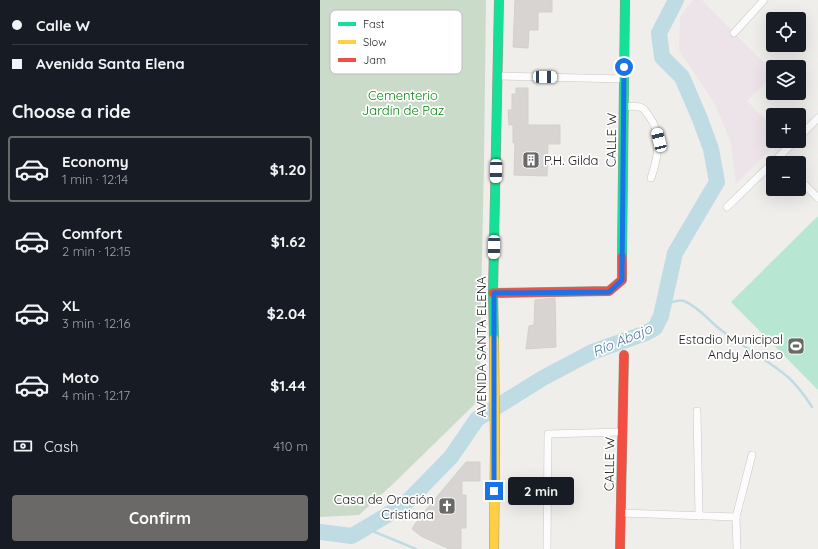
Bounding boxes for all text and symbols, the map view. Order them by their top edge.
legend [330,10,462,74]
map controls [766,12,806,196]
button: locate [766,12,806,52]
text: Calle W [36,16,90,35]
text: Fast [363,17,385,31]
text: Slow [363,35,387,49]
text: Jam [363,53,386,67]
text: Avenida Santa Elena [36,54,185,73]
route start [615,58,633,76]
button: layers [766,60,806,100]
car [533,71,557,83]
park label: Cementerio Jardín de Paz [362,87,444,118]
text: Choose a ride [12,100,131,123]
button: + [766,108,806,148]
street label: CALLE W [603,112,619,167]
car [650,127,668,153]
building icon: P.H. Gilda [521,150,541,170]
icon: car [14,151,50,187]
text: Economy [62,152,129,171]
place label: P.H. Gilda [544,152,599,168]
button: − [766,156,806,196]
car [490,159,502,183]
text: $1.20 [270,160,306,179]
text: 1 min · 12:14 [62,171,128,187]
icon: car [14,223,50,259]
text: Comfort [62,224,123,243]
text: $1.62 [271,232,306,251]
car [488,235,500,259]
text: 2 min · 12:15 [62,243,131,259]
street label: AVENIDA SANTA ELENA [473,276,489,418]
icon: car [14,295,50,331]
text: XL [62,296,80,315]
text: $2.04 [267,304,306,323]
text: 3 min · 12:16 [62,315,130,331]
water label: Río Abajo [590,319,655,361]
place label: Estadio Municipal Andy Alonso [678,331,783,362]
sports icon: Estadio Municipal Andy Alonso [786,336,806,356]
icon: car [14,367,50,403]
text: Moto [62,368,99,387]
text: $1.44 [270,376,306,395]
text: 4 min · 12:17 [62,387,130,403]
icon: cash [12,435,34,457]
street label: CALLE W [601,436,617,491]
text: Cash [44,437,78,456]
text: 410 m [273,438,308,454]
callout: 2 min [508,477,574,505]
route end [485,482,503,500]
text: 2 min [524,483,558,499]
place label: Casa de Oración Cristiana [334,491,434,522]
button: Confirm [12,495,308,541]
church icon: Casa de Oración Cristiana [437,496,457,516]

